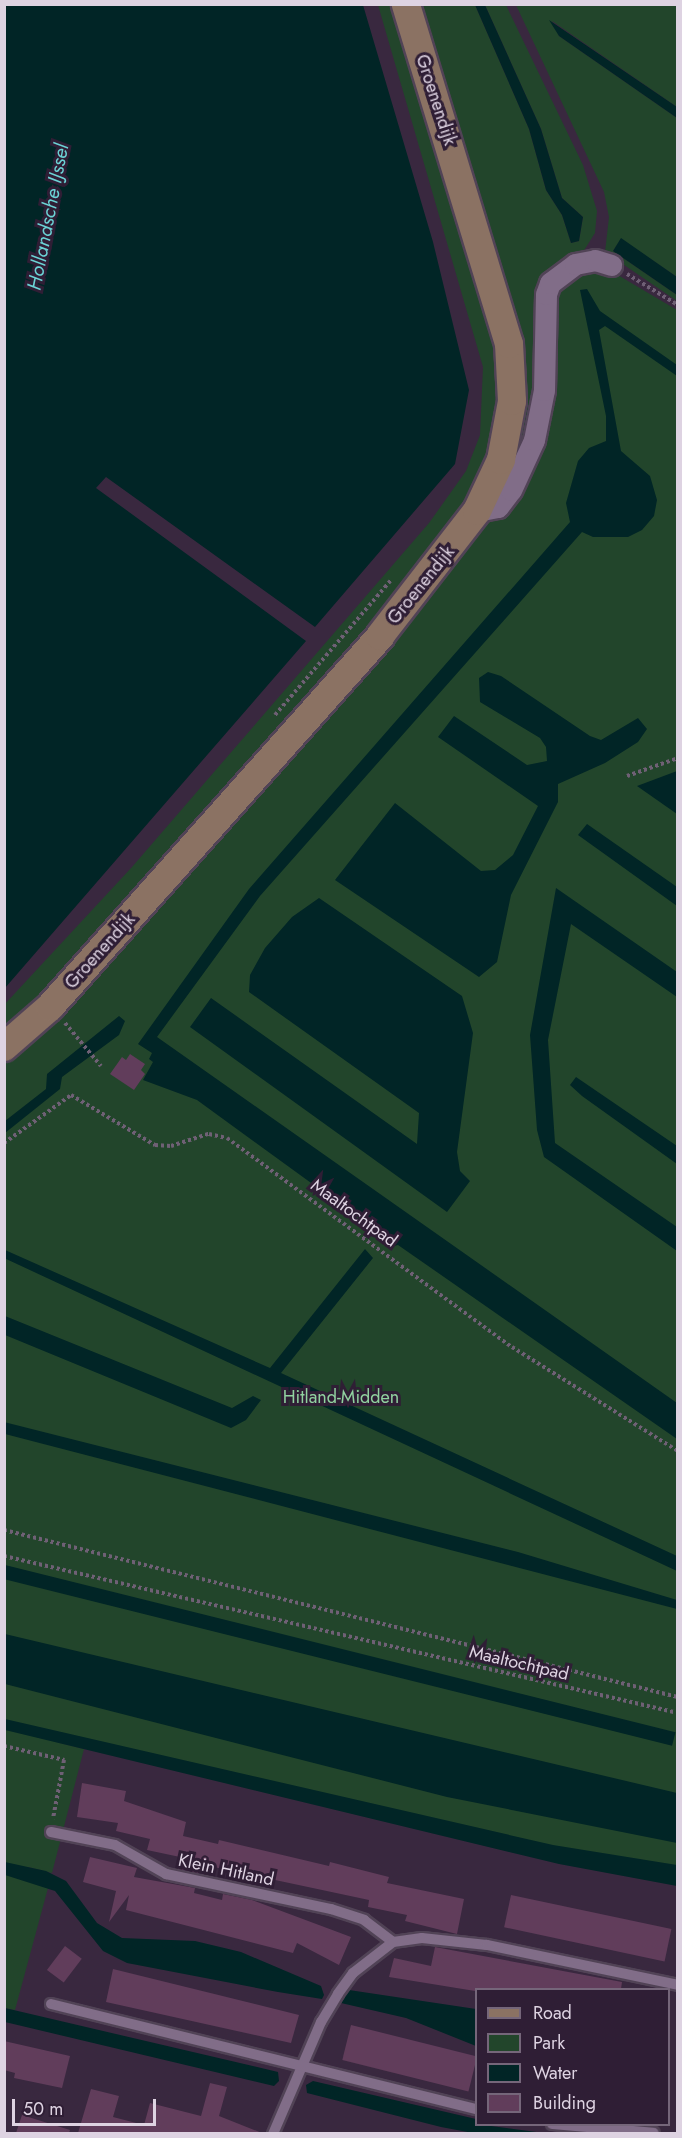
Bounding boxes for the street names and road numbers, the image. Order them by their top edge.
street label: Groenendijk [411,52,461,148]
street label: Groenendijk [383,541,459,629]
street label: Groenendijk [60,909,140,993]
street label: Maaltochtpad [306,1174,402,1252]
street label: Maaltochtpad [467,1641,571,1685]
street label: Klein Hitland [176,1849,276,1891]

